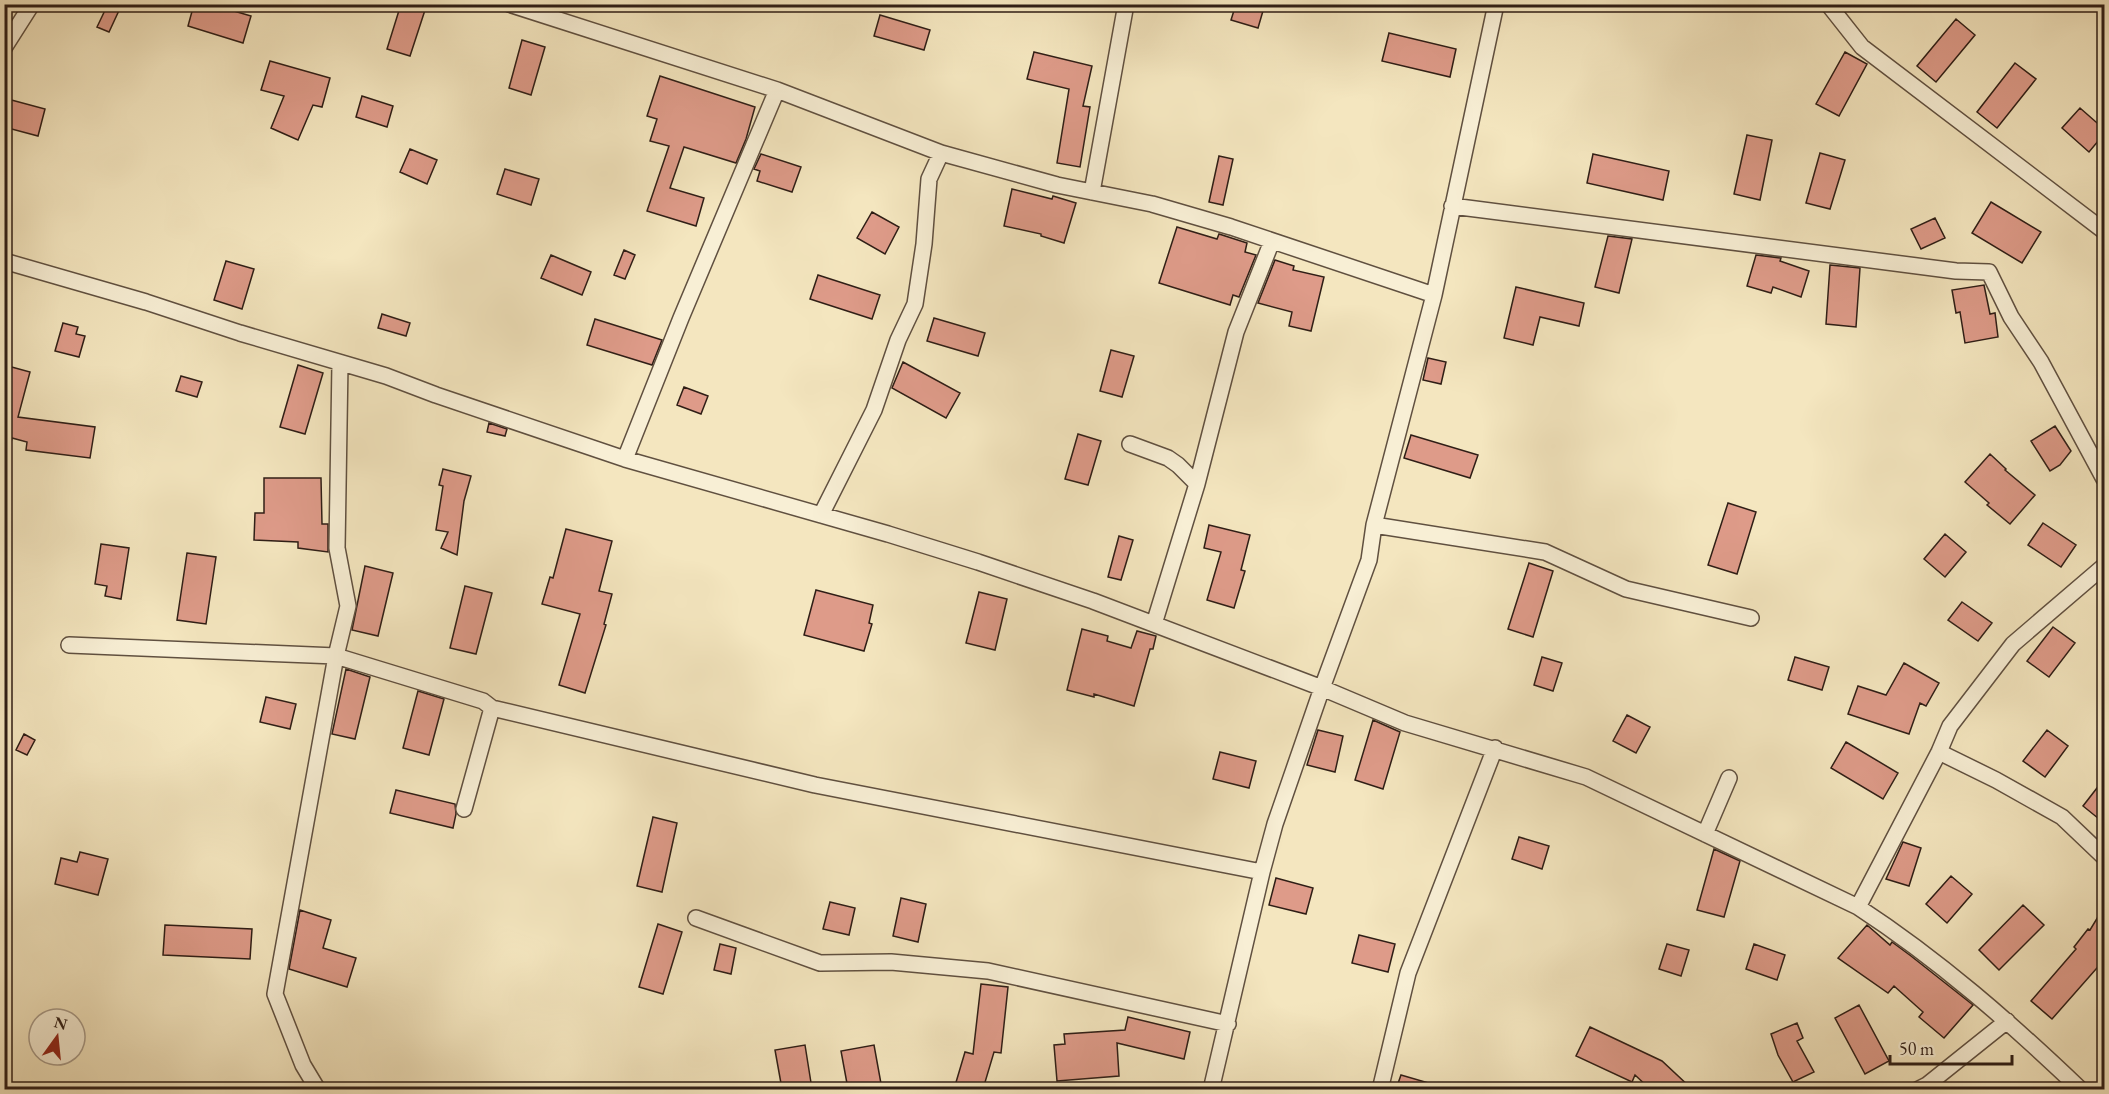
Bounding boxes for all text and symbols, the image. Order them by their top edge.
north arrow [27,1007,87,1067]
text: N [52,1011,70,1035]
scale bar [1890,1028,2012,1066]
text: 50 m [1899,1037,1934,1060]

